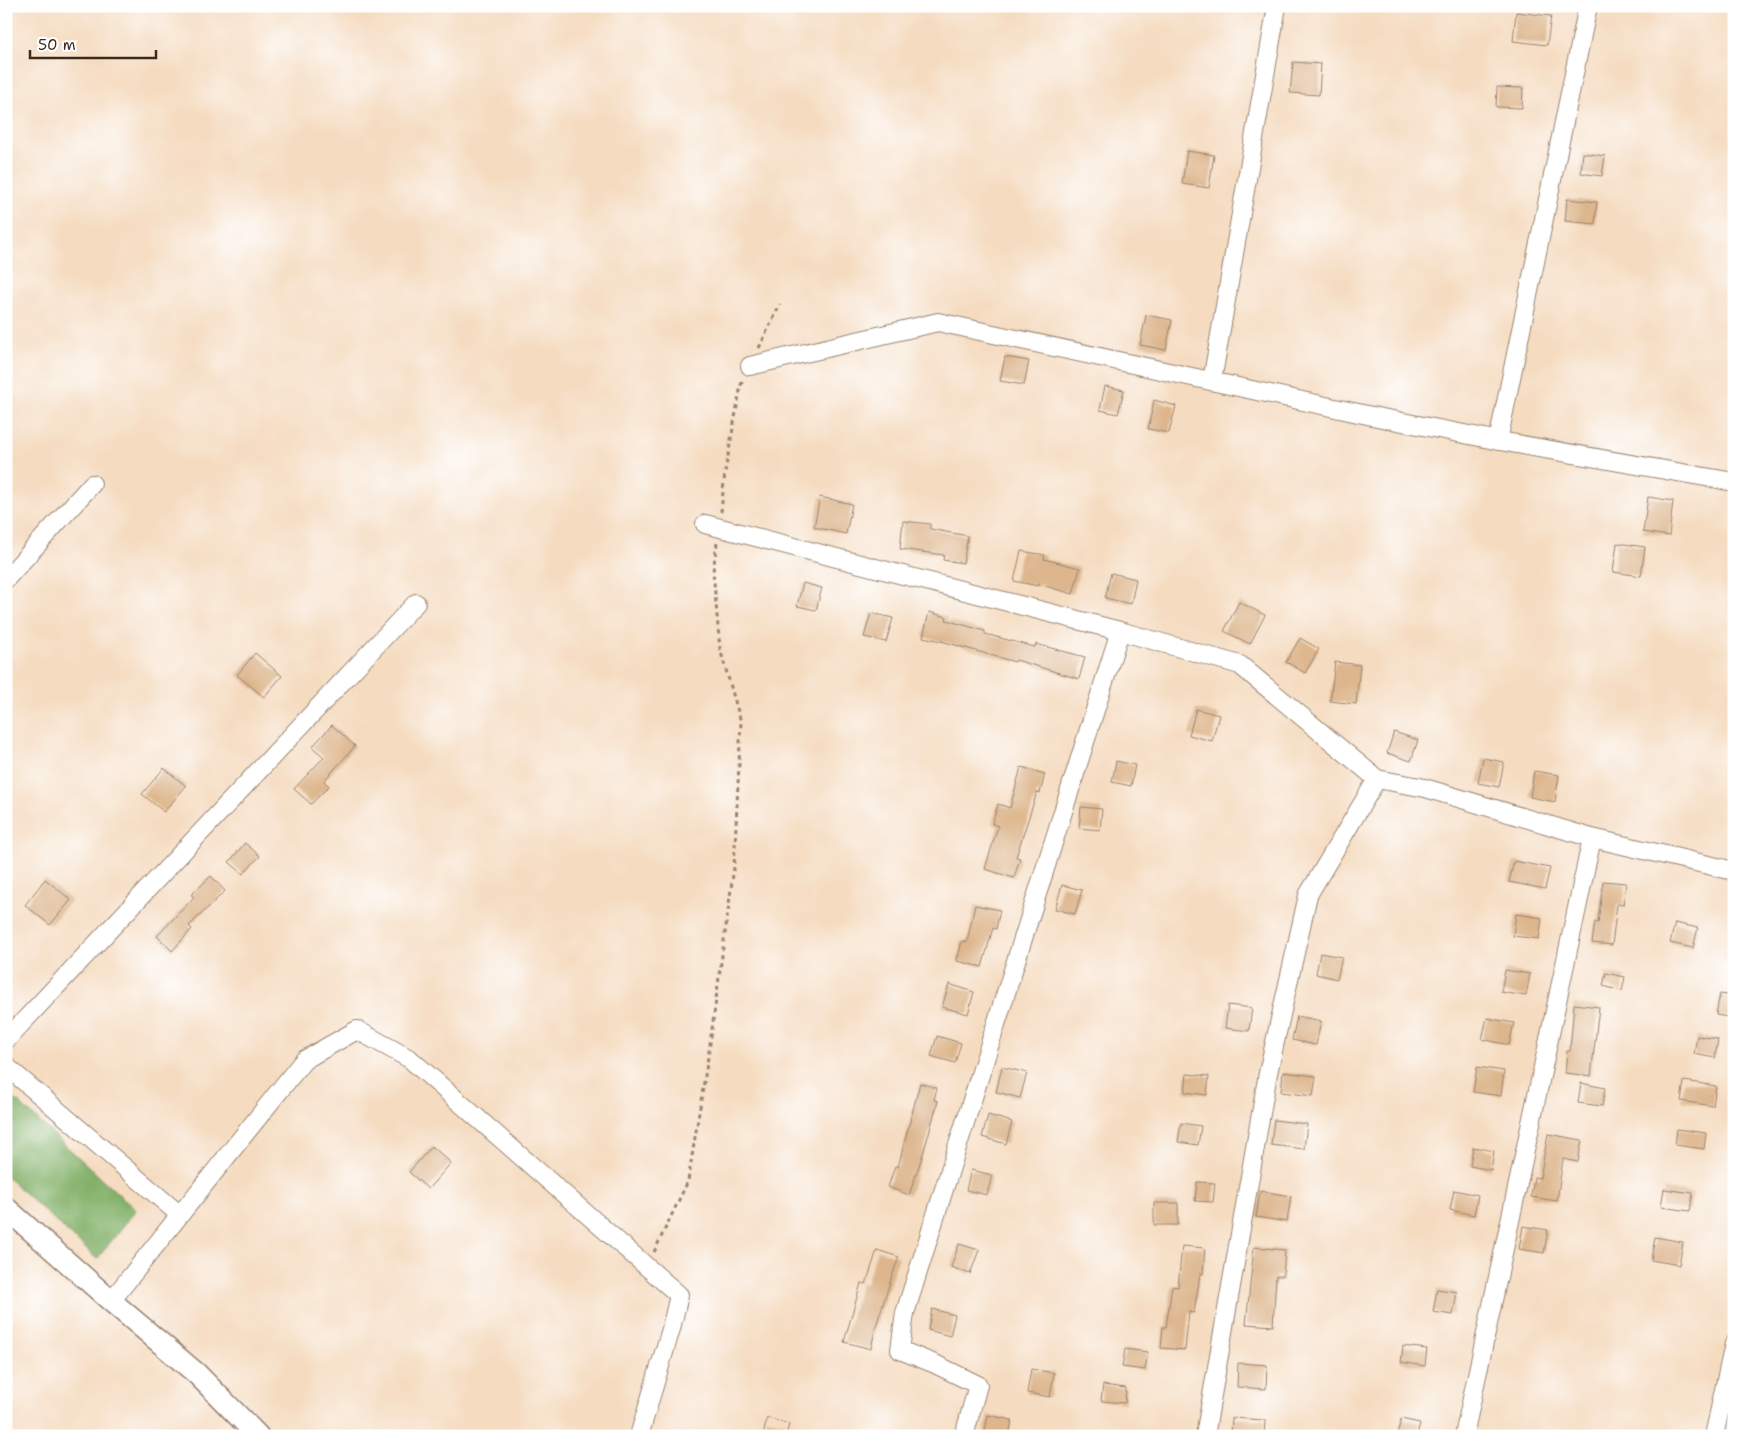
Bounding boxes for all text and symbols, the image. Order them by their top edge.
scale bar [30,28,156,60]
text: 50 m [38,35,76,55]

